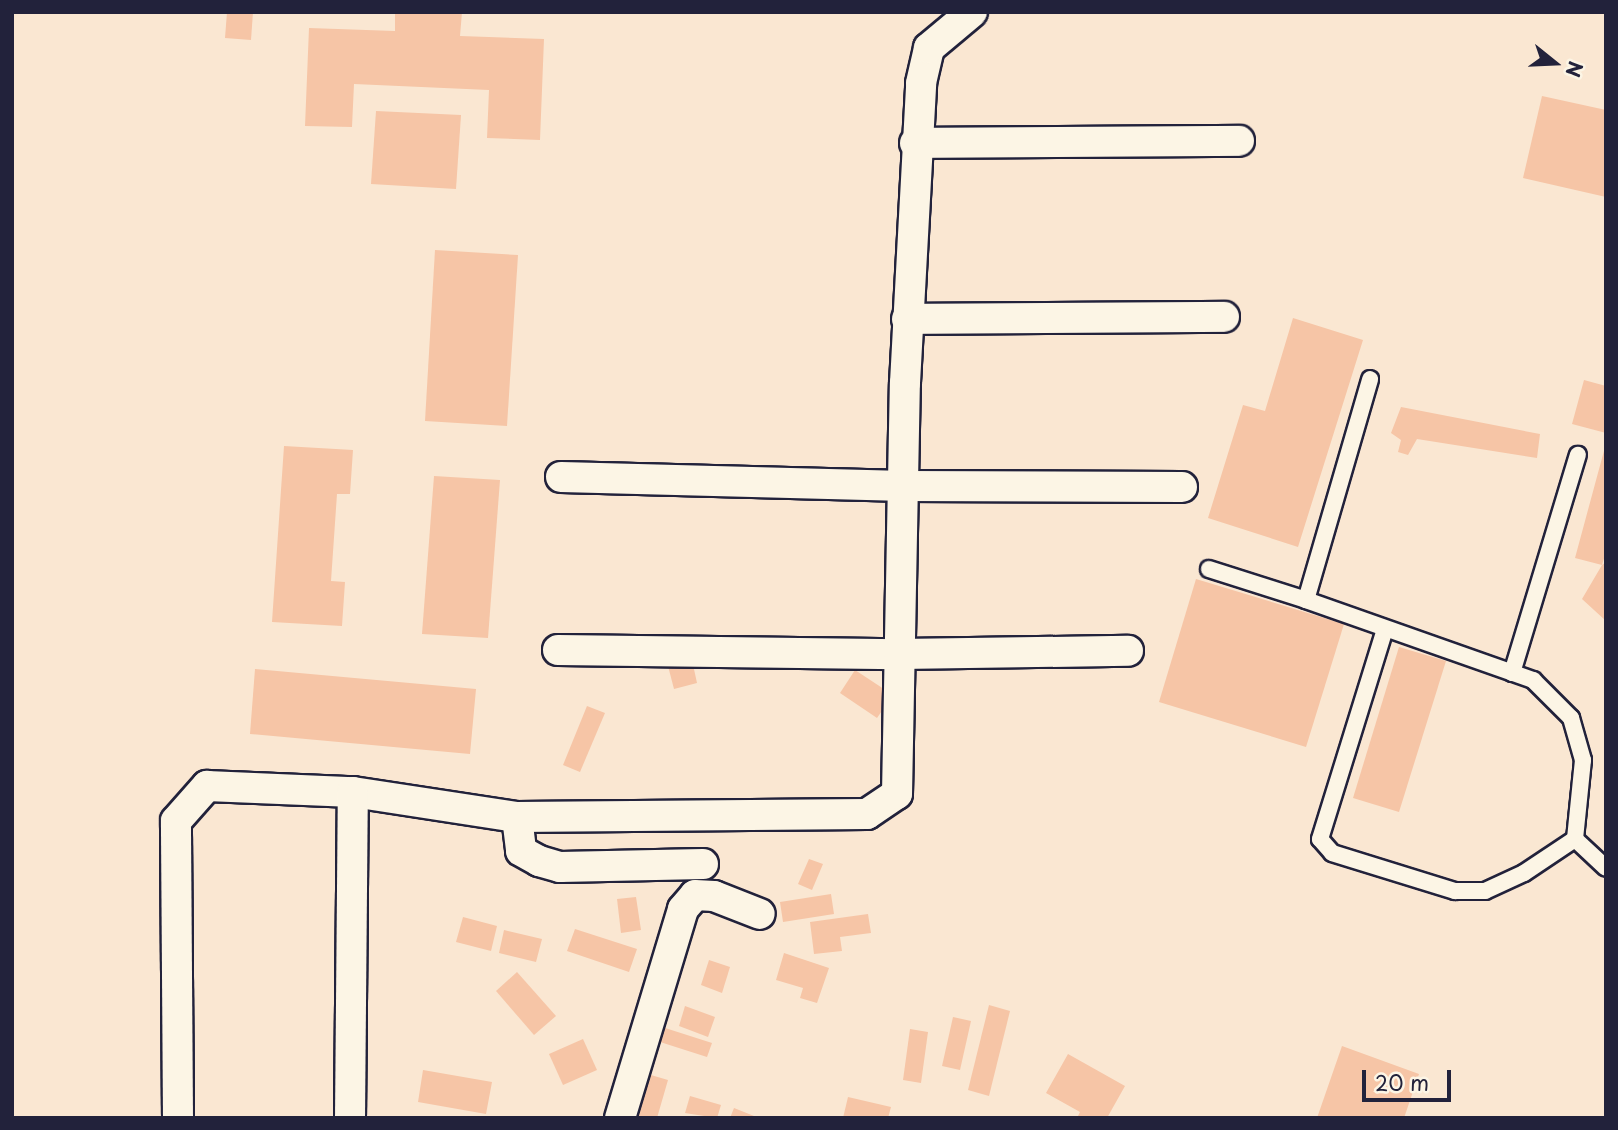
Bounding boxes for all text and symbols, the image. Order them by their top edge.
north arrow [1520,28,1590,98]
text: N [1559,58,1591,81]
scale bar [1366,1056,1455,1100]
text: 20 m [1375,1066,1429,1098]

